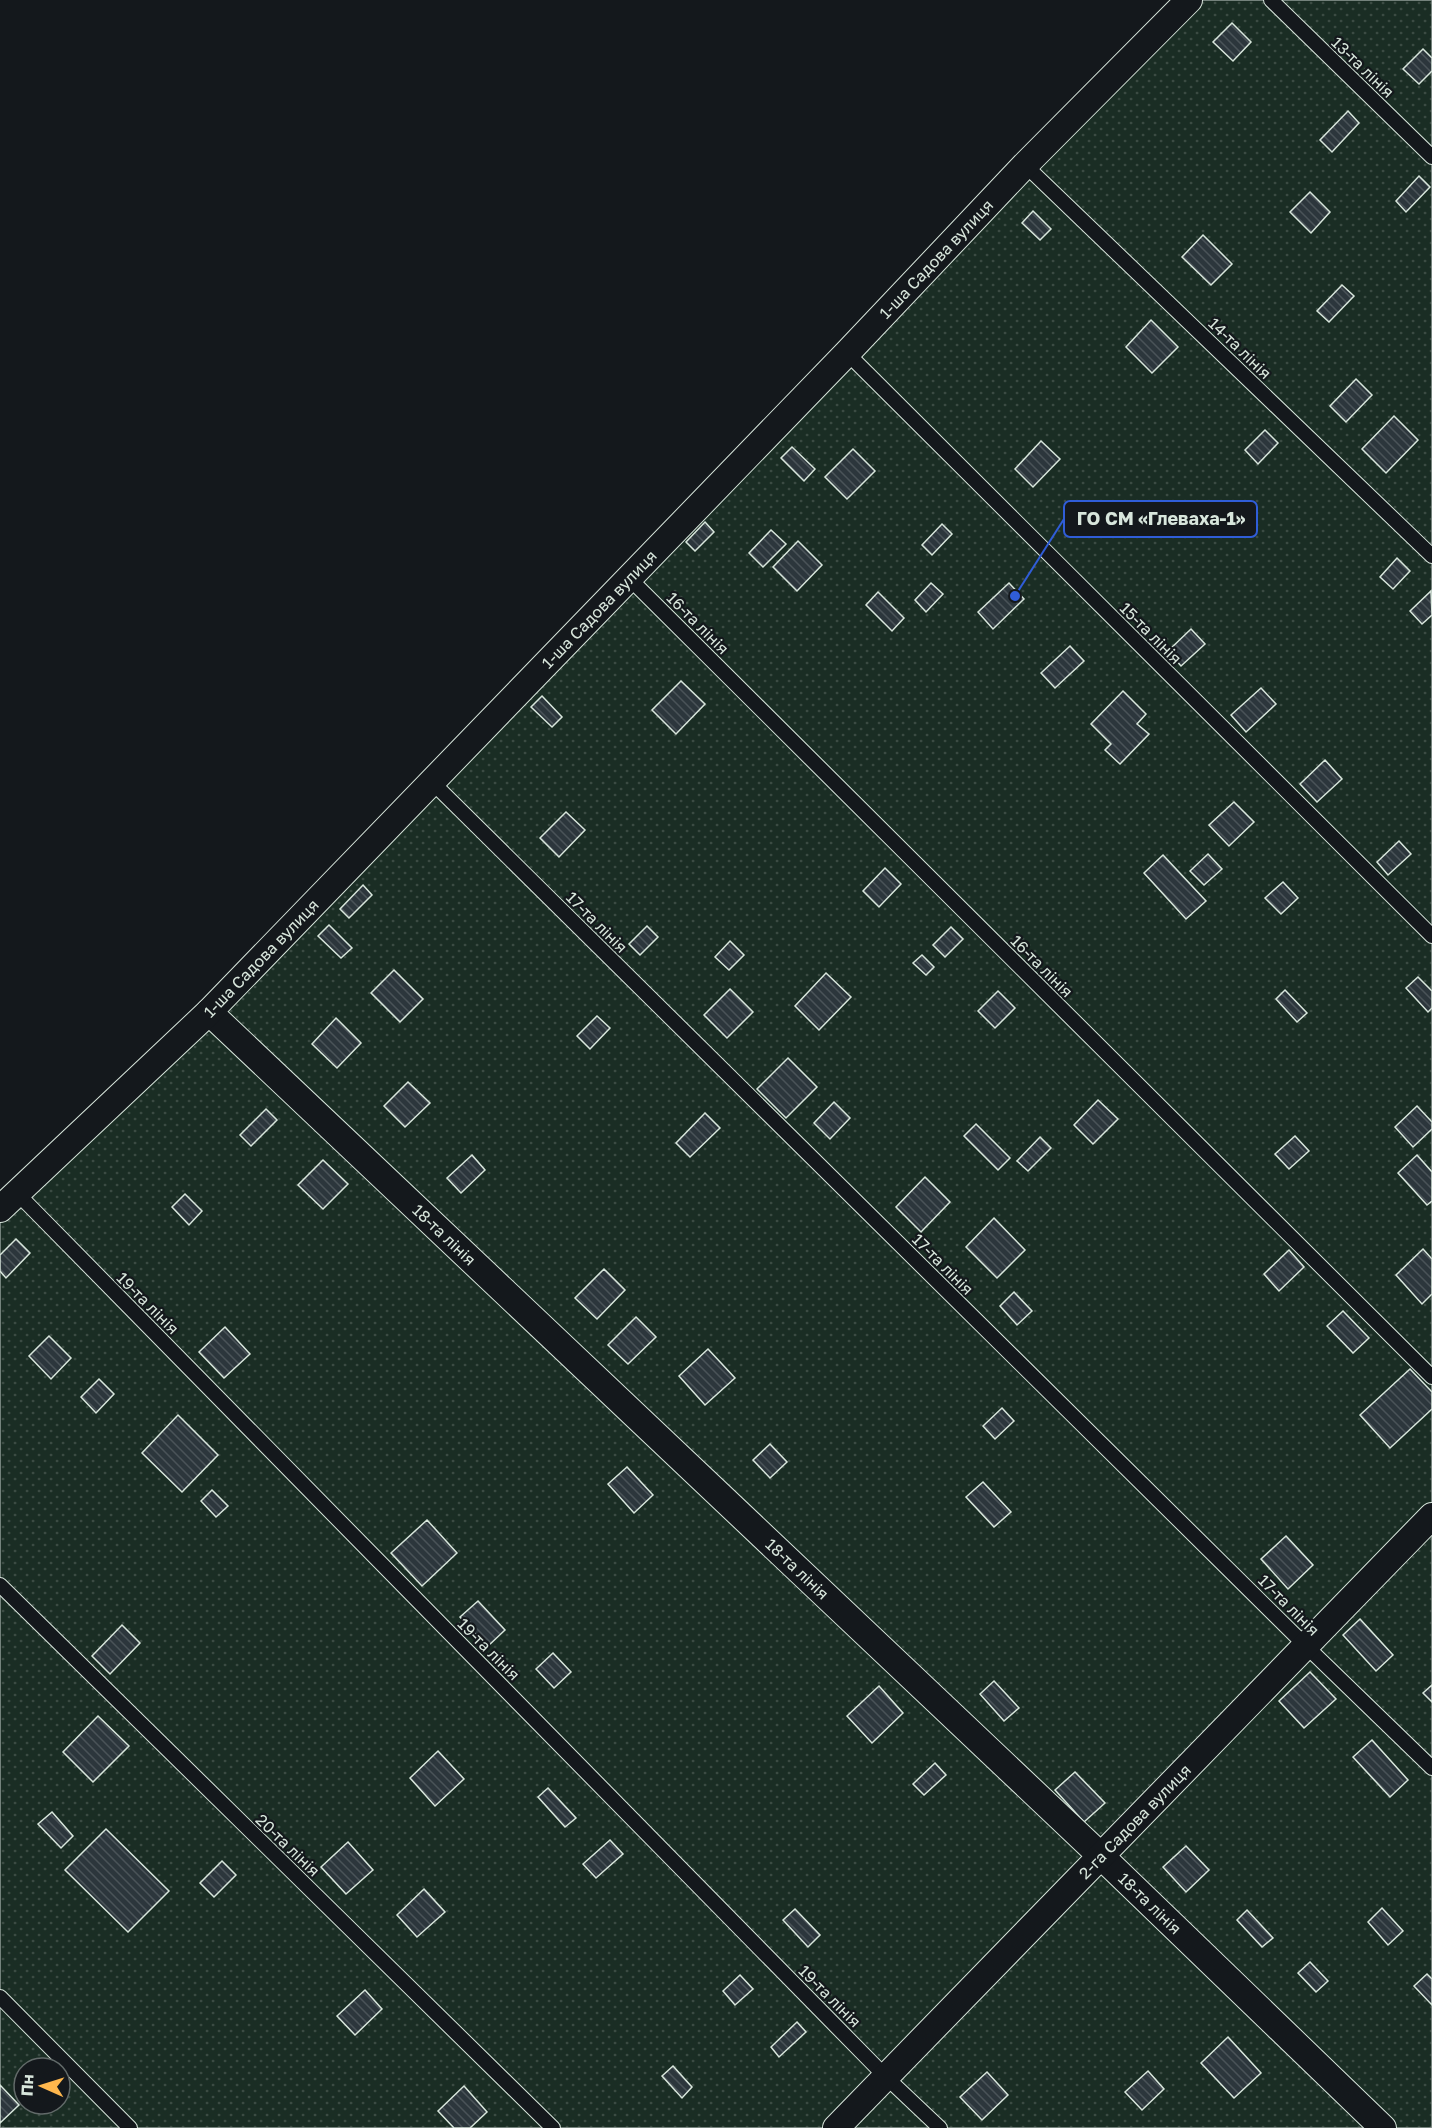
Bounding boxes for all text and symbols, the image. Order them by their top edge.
street label: 13-та лінія [1328,32,1398,102]
street label: 1-ша Садова вулиця [875,195,997,323]
street label: 14-та лінія [1204,313,1276,383]
callout: ГО СМ «Глеваха-1» [1064,501,1257,537]
text: ГО СМ «Глеваха-1» [1077,507,1246,529]
street label: 1-ша Садова вулиця [537,546,661,672]
street label: 16-та лінія [663,588,733,658]
street label: 15-та лінія [1116,598,1186,668]
street label: 17-та лінія [562,887,632,957]
street label: 1-ша Садова вулиця [199,895,323,1022]
street label: 16-та лінія [1007,931,1077,1001]
street label: 18-та лінія [408,1200,480,1269]
street label: 17-та лінія [908,1229,978,1299]
street label: 19-та лінія [113,1268,183,1338]
street label: 18-та лінія [762,1534,833,1603]
street label: 17-та лінія [1254,1570,1324,1640]
street label: 19-та лінія [454,1614,524,1684]
street label: 2-га Садова вулиця [1074,1760,1195,1883]
street label: 20-та лінія [252,1810,324,1880]
street label: 18-та лінія [1114,1868,1186,1938]
street label: 19-та лінія [795,1961,865,2031]
north arrow [12,2056,72,2116]
text: Пн [16,2074,38,2097]

